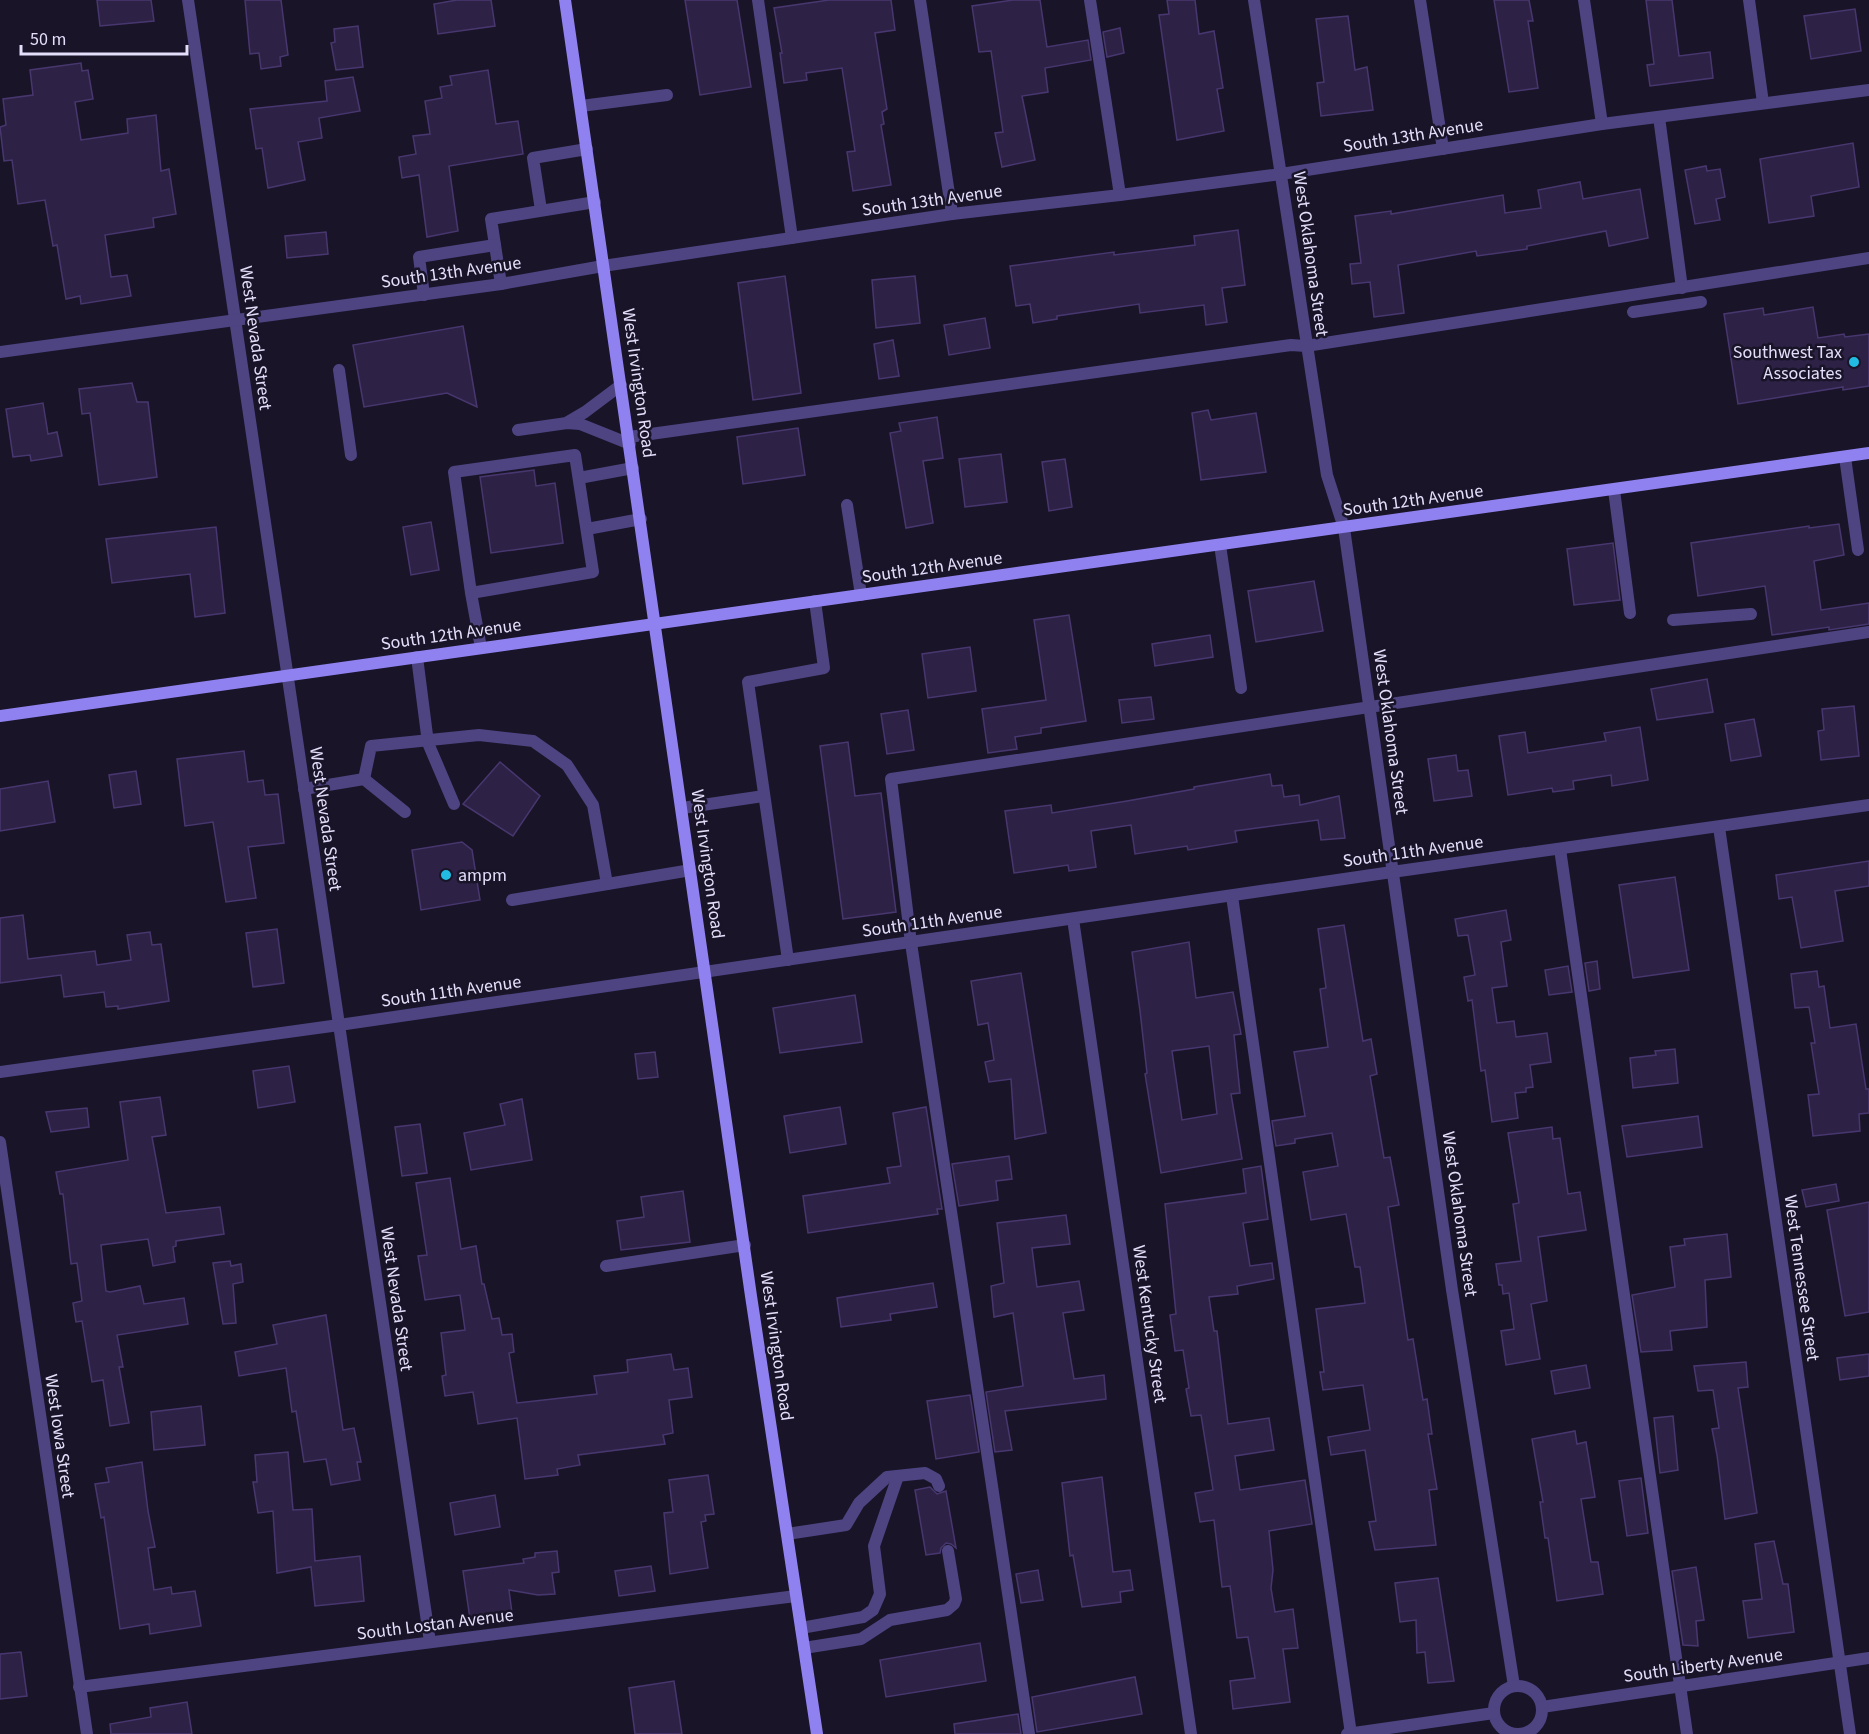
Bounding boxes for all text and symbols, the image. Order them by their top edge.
scale bar [21,18,188,56]
text: 50 m [30,27,66,52]
street label: South 13th Avenue [1341,112,1485,159]
street label: West Oklahoma Street [1287,170,1334,338]
street label: South 13th Avenue [860,178,1004,223]
street label: South 13th Avenue [379,250,523,295]
street label: West Nevada Street [233,264,278,412]
street label: West Irvington Road [616,307,661,459]
place label: Southwest Tax Associates [1733,340,1842,386]
marker: Southwest Tax Associates [1847,355,1861,369]
street label: South 12th Avenue [1341,478,1485,523]
street label: South 12th Avenue [860,545,1004,590]
street label: South 12th Avenue [379,612,523,657]
street label: West Oklahoma Street [1367,648,1414,816]
street label: West Nevada Street [303,745,348,893]
street label: West Irvington Road [685,788,730,940]
street label: South 11th Avenue [1341,829,1485,874]
place label: ampm [458,863,507,888]
marker: ampm [439,868,453,882]
street label: South 11th Avenue [860,899,1004,944]
street label: South 11th Avenue [379,969,523,1014]
street label: West Oklahoma Street [1436,1130,1483,1298]
street label: West Tennessee Street [1777,1193,1826,1363]
street label: West Nevada Street [374,1225,419,1373]
street label: West Kentucky Street [1126,1244,1173,1405]
street label: West Irvington Road [754,1270,799,1422]
street label: West Iowa Street [38,1372,81,1500]
street label: South Lostan Avenue [355,1602,515,1647]
street label: South Liberty Avenue [1622,1642,1784,1689]

